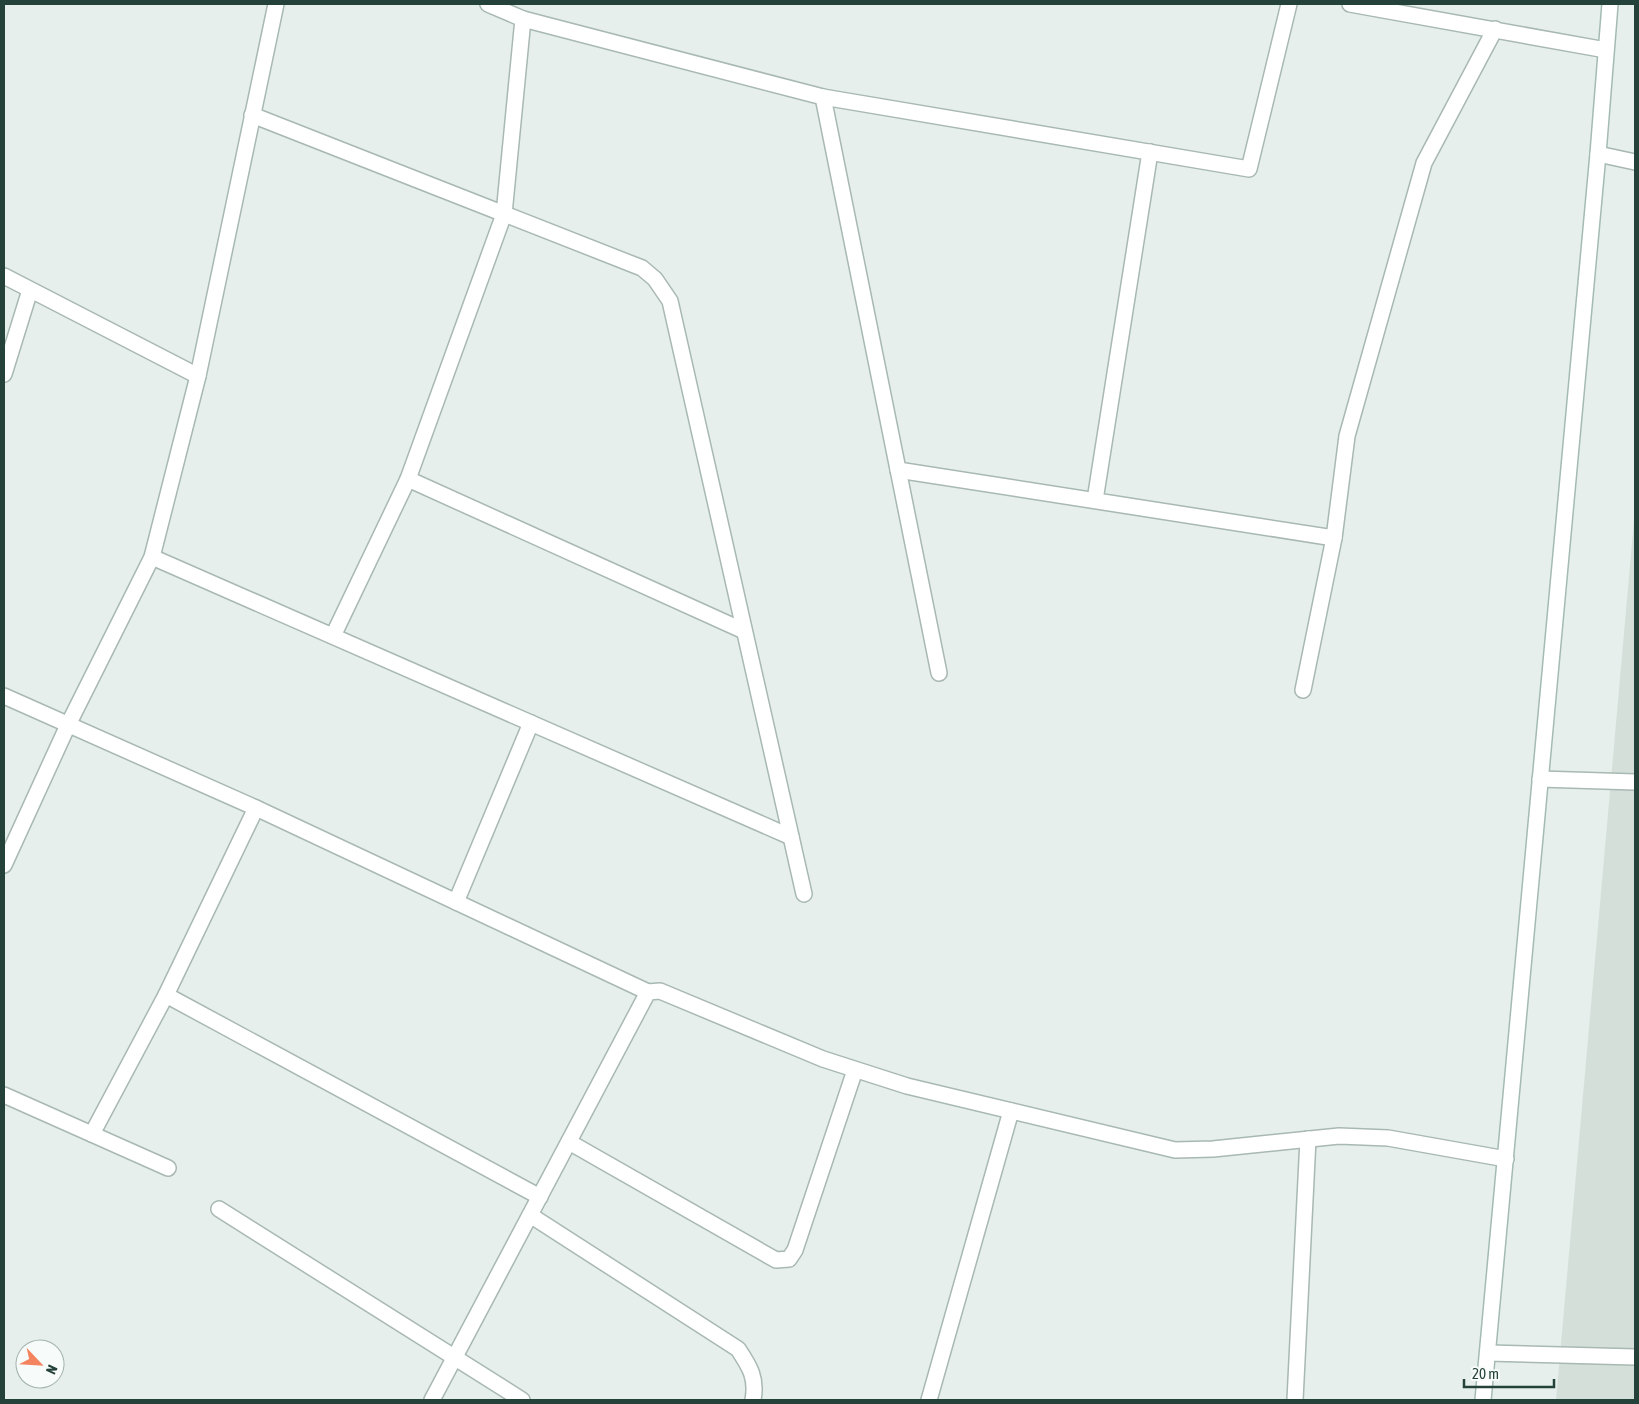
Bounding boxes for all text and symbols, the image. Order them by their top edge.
north arrow [15,1339,65,1389]
scale bar [1464,1356,1554,1388]
text: N [43,1362,61,1377]
text: 20 m [1472,1365,1499,1382]

